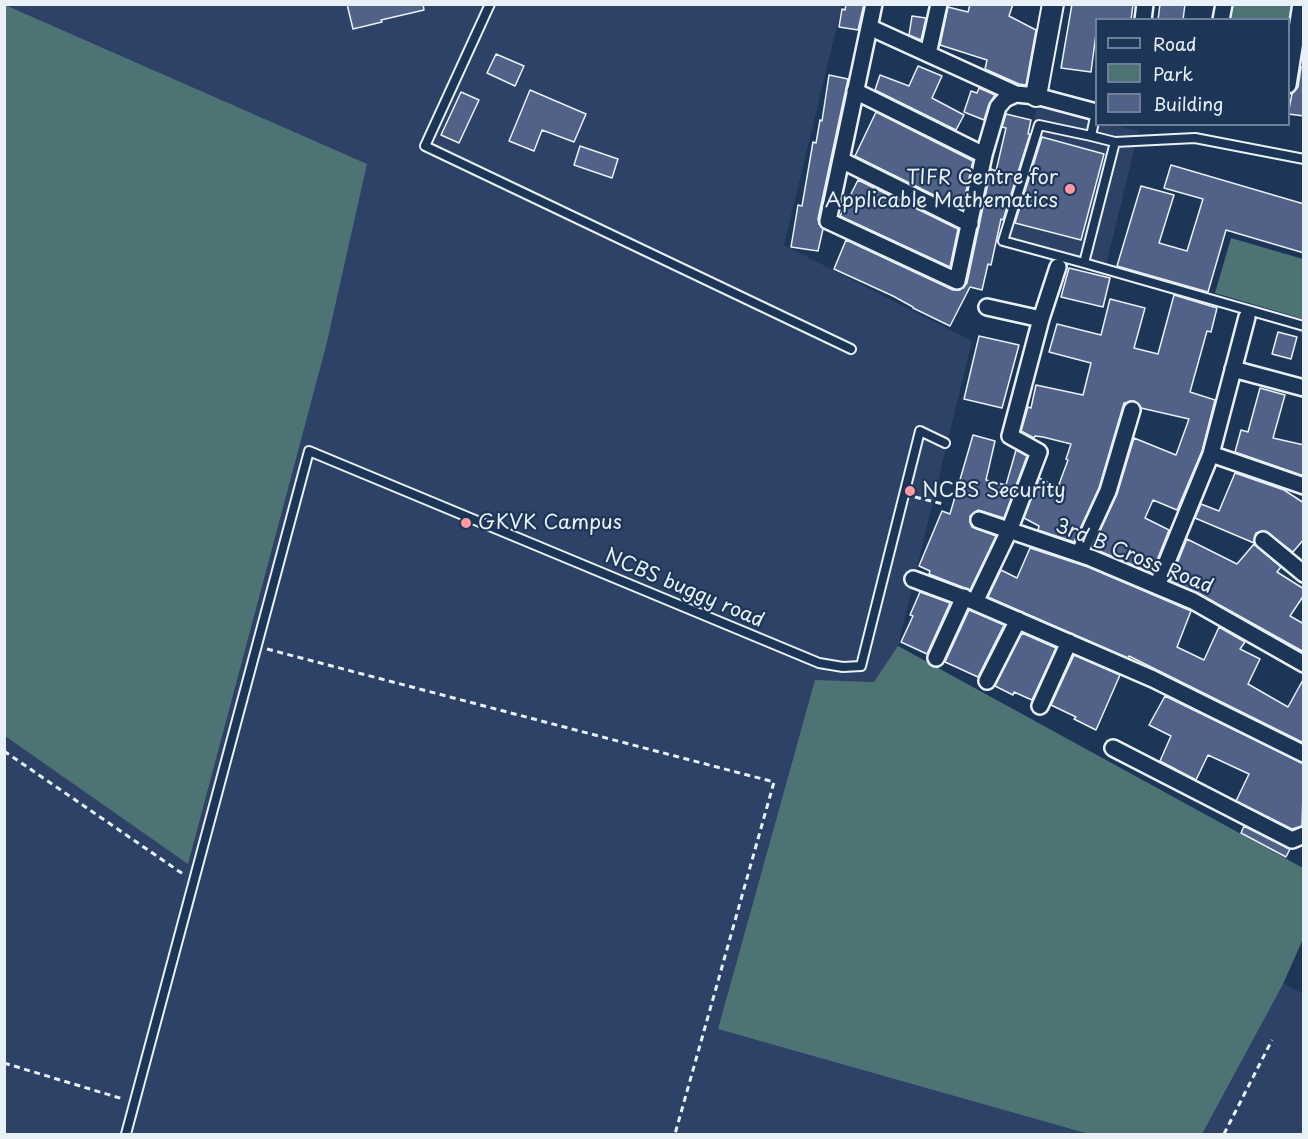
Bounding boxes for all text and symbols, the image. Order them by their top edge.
legend [1095,18,1290,126]
text: Road [1153,30,1197,57]
text: Park [1153,60,1193,87]
text: Building [1153,90,1223,117]
place label: TIFR Centre for Applicable Mathematics [825,166,1058,213]
marker: TIFR Centre for Applicable Mathematics [1063,182,1077,196]
place label: NCBS Security [922,479,1066,503]
marker: NCBS Security [903,484,917,498]
place label: GKVK Campus [478,511,622,535]
street label: 3rd B Cross Road [1052,514,1216,600]
marker: GKVK Campus [459,516,473,530]
street label: NCBS buggy road [601,545,767,633]

